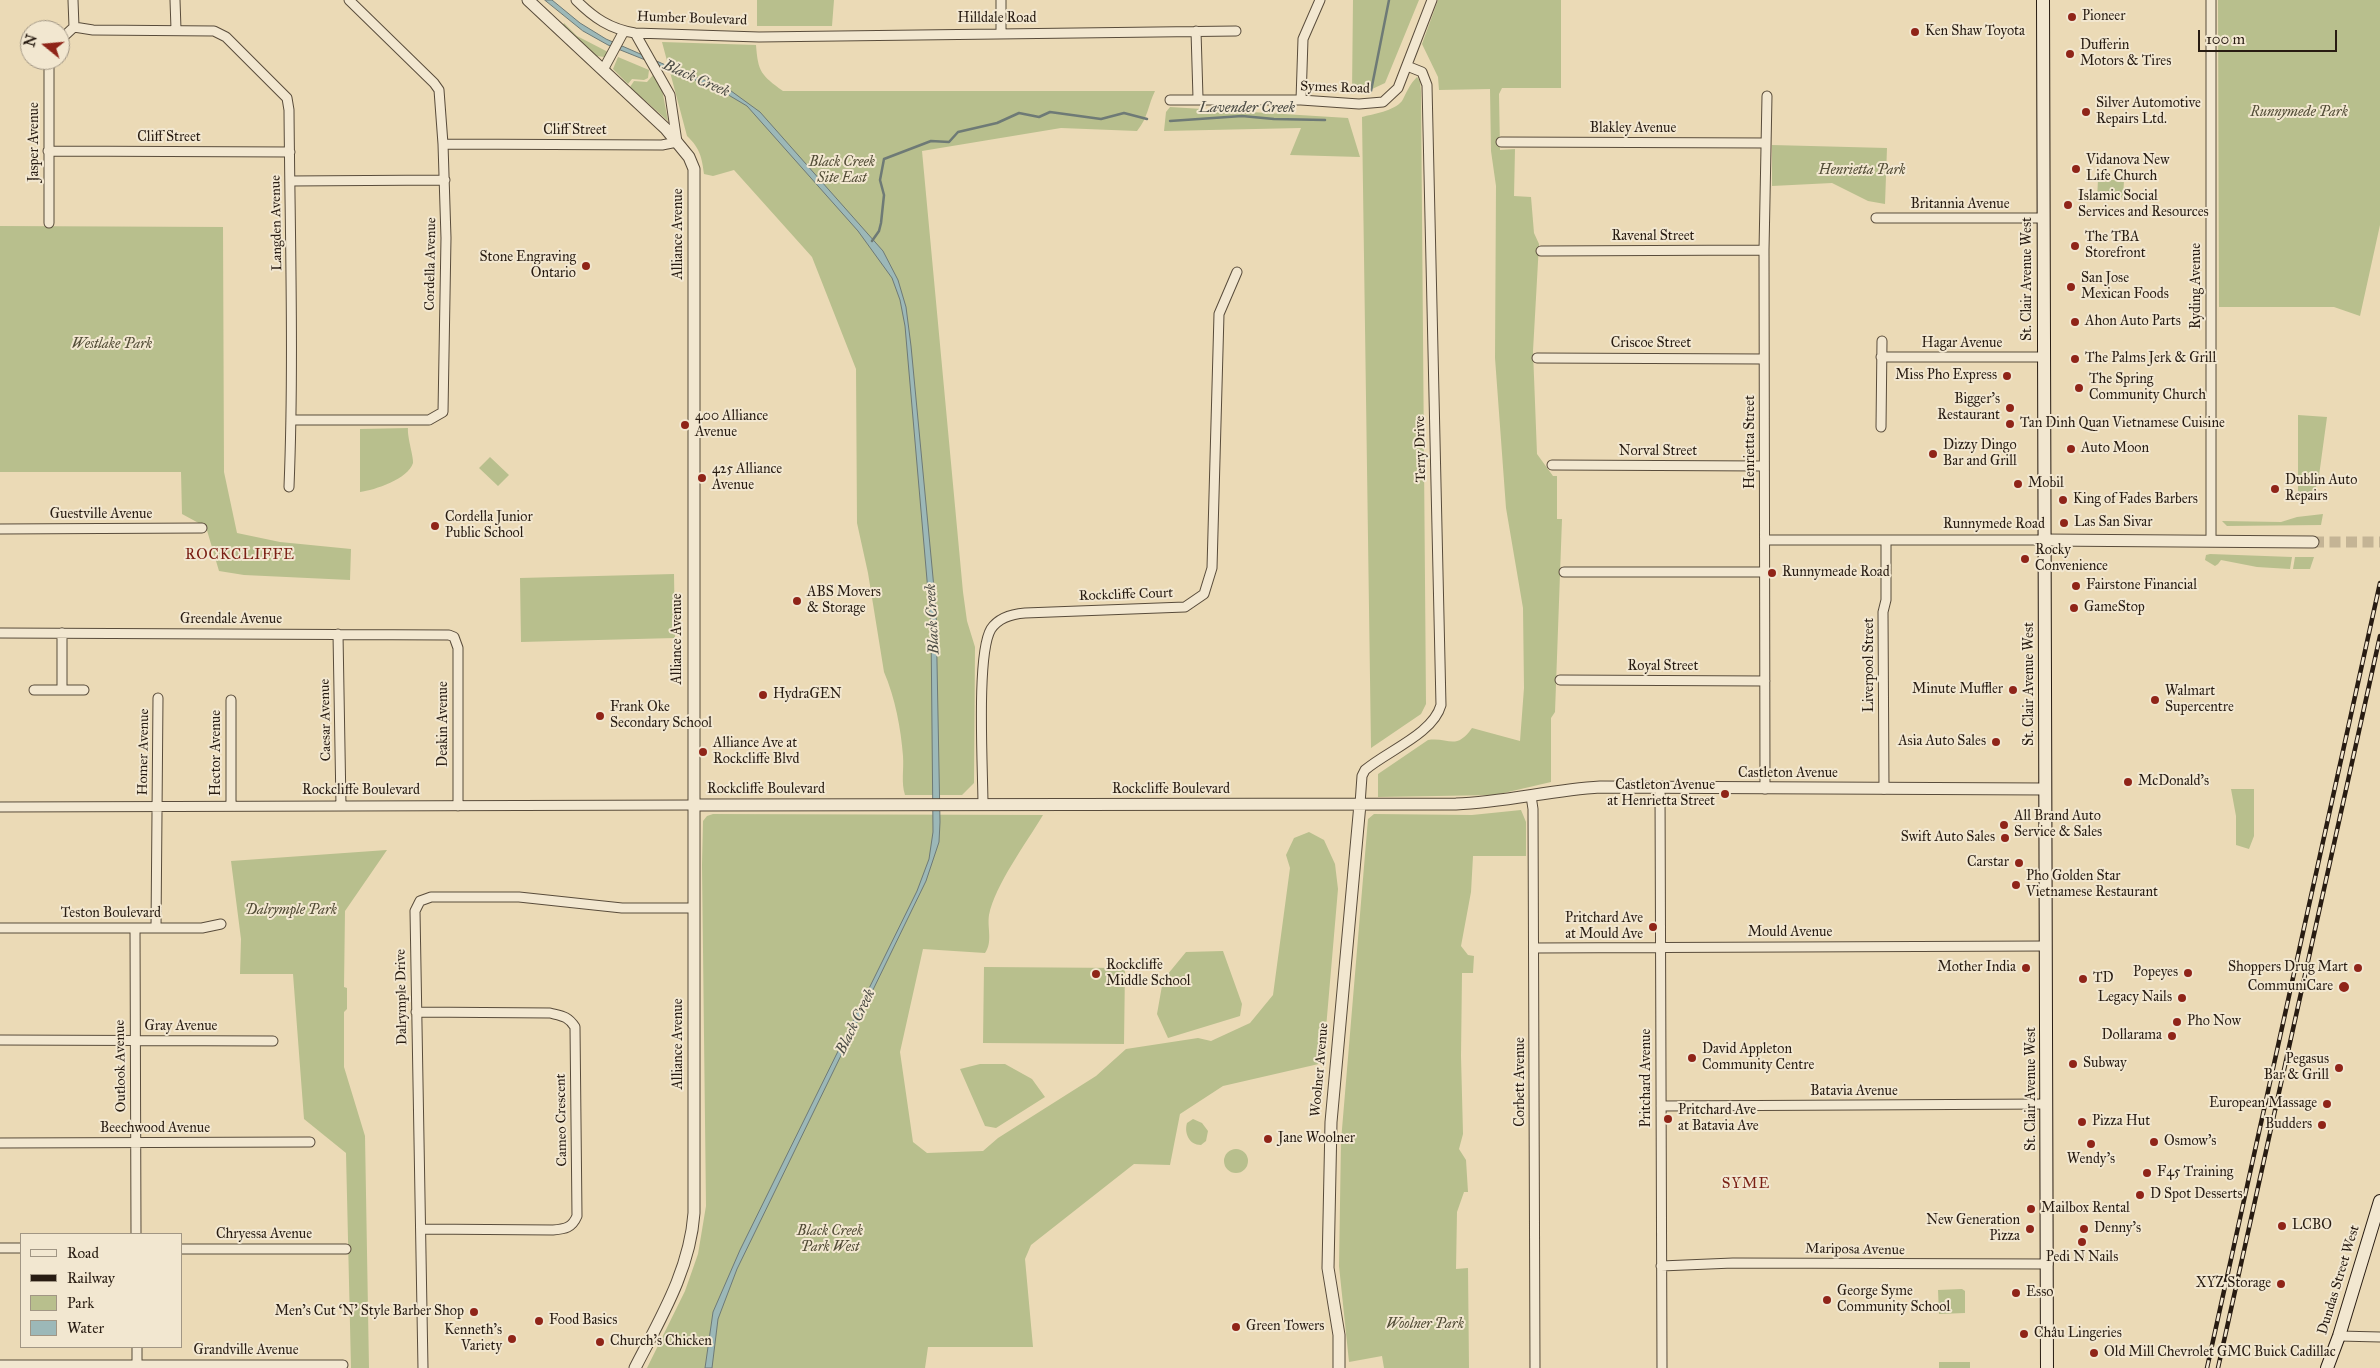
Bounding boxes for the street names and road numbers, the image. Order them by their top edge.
street label: Humber Boulevard [637,9,747,29]
street label: Hilldale Road [958,11,1036,27]
street label: Symes Road [1300,78,1370,98]
street label: Jasper Avenue [27,102,43,182]
street label: Blakley Avenue [1590,121,1676,137]
street label: Cliff Street [543,123,607,139]
street label: Cliff Street [137,130,201,146]
street label: Langden Avenue [268,175,286,271]
street label: Alliance Avenue [671,188,687,280]
street label: Britannia Avenue [1910,197,2010,213]
street label: Cordella Avenue [422,217,440,311]
street label: St. Clair Avenue West [2020,217,2036,341]
street label: Ravenal Street [1611,229,1695,245]
street label: Ryding Avenue [2189,243,2205,329]
street label: Criscoe Street [1611,336,1691,352]
street label: Hagar Avenue [1922,336,2002,352]
street label: Henrietta Street [1743,395,1759,489]
street label: Terry Drive [1412,415,1430,483]
street label: Norval Street [1619,444,1697,460]
street label: Guestville Avenue [50,507,152,523]
street label: Runnymede Road [1943,517,2045,533]
street label: Rockcliffe Court [1079,585,1173,605]
street label: Alliance Avenue [670,593,686,685]
street label: Greendale Avenue [180,612,282,628]
street label: Liverpool Street [1862,618,1878,712]
street label: St. Clair Avenue West [2022,622,2038,746]
street label: Royal Street [1628,659,1698,675]
street label: Caesar Avenue [317,679,335,761]
street label: Deakin Avenue [436,681,452,767]
street label: Homer Avenue [135,708,153,796]
street label: Hector Avenue [209,710,225,796]
street label: Castleton Avenue [1738,766,1838,782]
street label: Rockcliffe Boulevard [707,782,825,798]
street label: Rockcliffe Boulevard [1112,782,1230,798]
street label: Rockcliffe Boulevard [302,783,420,799]
street label: Teston Boulevard [61,906,161,922]
street label: Mould Avenue [1748,925,1832,941]
street label: Dalrymple Drive [393,949,411,1045]
street label: Alliance Avenue [671,998,687,1090]
street label: Gray Avenue [145,1019,217,1035]
street label: Outlook Avenue [112,1020,130,1112]
street label: Woolner Avenue [1308,1022,1332,1118]
street label: St. Clair Avenue West [2024,1027,2040,1151]
street label: Pritchard Avenue [1639,1029,1655,1127]
street label: Corbett Avenue [1513,1037,1529,1127]
street label: Cameo Crescent [553,1073,571,1167]
street label: Batavia Avenue [1810,1084,1898,1100]
street label: Beechwood Avenue [100,1121,210,1137]
street label: Dundas Street West [2314,1223,2364,1337]
street label: Chryessa Avenue [216,1227,312,1243]
street label: Mariposa Avenue [1805,1241,1905,1259]
street label: Grandville Avenue [194,1343,298,1359]

